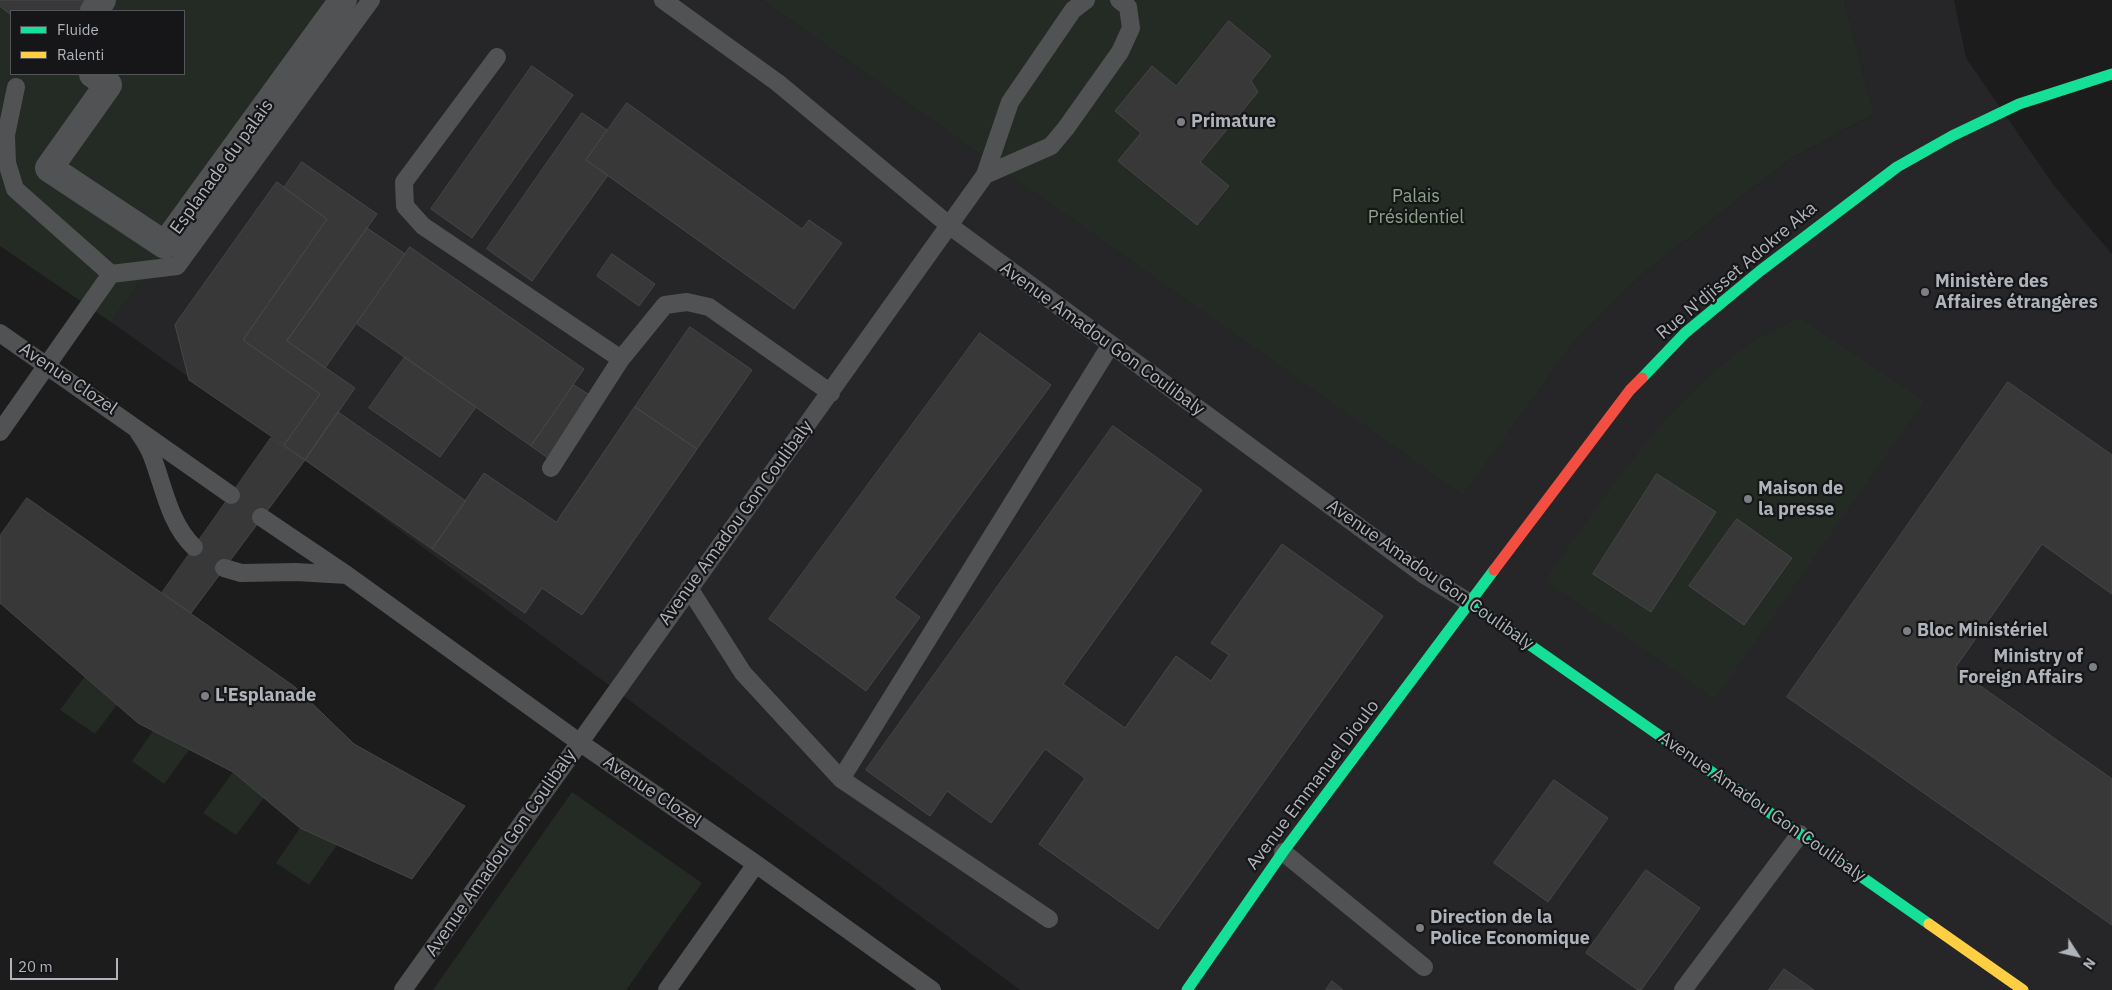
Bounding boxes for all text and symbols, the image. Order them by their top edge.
legend [10,10,185,75]
text: Fluide [57,20,99,39]
text: Ralenti [57,45,104,64]
street label: Esplanade du palais [166,95,278,239]
place label: Primature [1191,111,1276,133]
marker: Primature [1175,116,1187,128]
park label: Palais Présidentiel [1368,186,1464,228]
street label: Rue N'djisset Adokre Aka [1652,198,1822,344]
street label: Avenue Amadou Gon Coulibaly [995,257,1209,421]
place label: Ministère des Affaires étrangères [1935,271,2098,314]
marker: Ministère des Affaires étrangères [1919,286,1931,298]
street label: Avenue Clozel [15,338,121,420]
street label: Avenue Amadou Gon Coulibaly [654,416,818,630]
place label: Maison de la presse [1758,478,1843,520]
marker: Maison de la presse [1742,493,1754,505]
street label: Avenue Amadou Gon Coulibaly [1322,495,1538,655]
place label: Bloc Ministériel [1917,620,2048,642]
marker: Bloc Ministériel [1901,625,1913,637]
place label: Ministry of Foreign Affairs [1958,646,2083,689]
marker: Ministry of Foreign Affairs [2087,661,2099,673]
place label: L'Esplanade [215,685,316,707]
marker: L'Esplanade [199,690,211,702]
street label: Avenue Emmanuel Dioulo [1242,696,1384,874]
street label: Avenue Amadou Gon Coulibaly [1654,727,1870,887]
street label: Avenue Amadou Gon Coulibaly [421,745,581,961]
street label: Avenue Clozel [599,751,705,833]
place label: Direction de la Police Economique [1430,907,1590,950]
marker: Direction de la Police Economique [1414,922,1426,934]
north arrow [2052,930,2102,980]
scale bar [12,948,120,980]
text: N [2079,954,2100,973]
text: 20 m [18,957,53,976]

